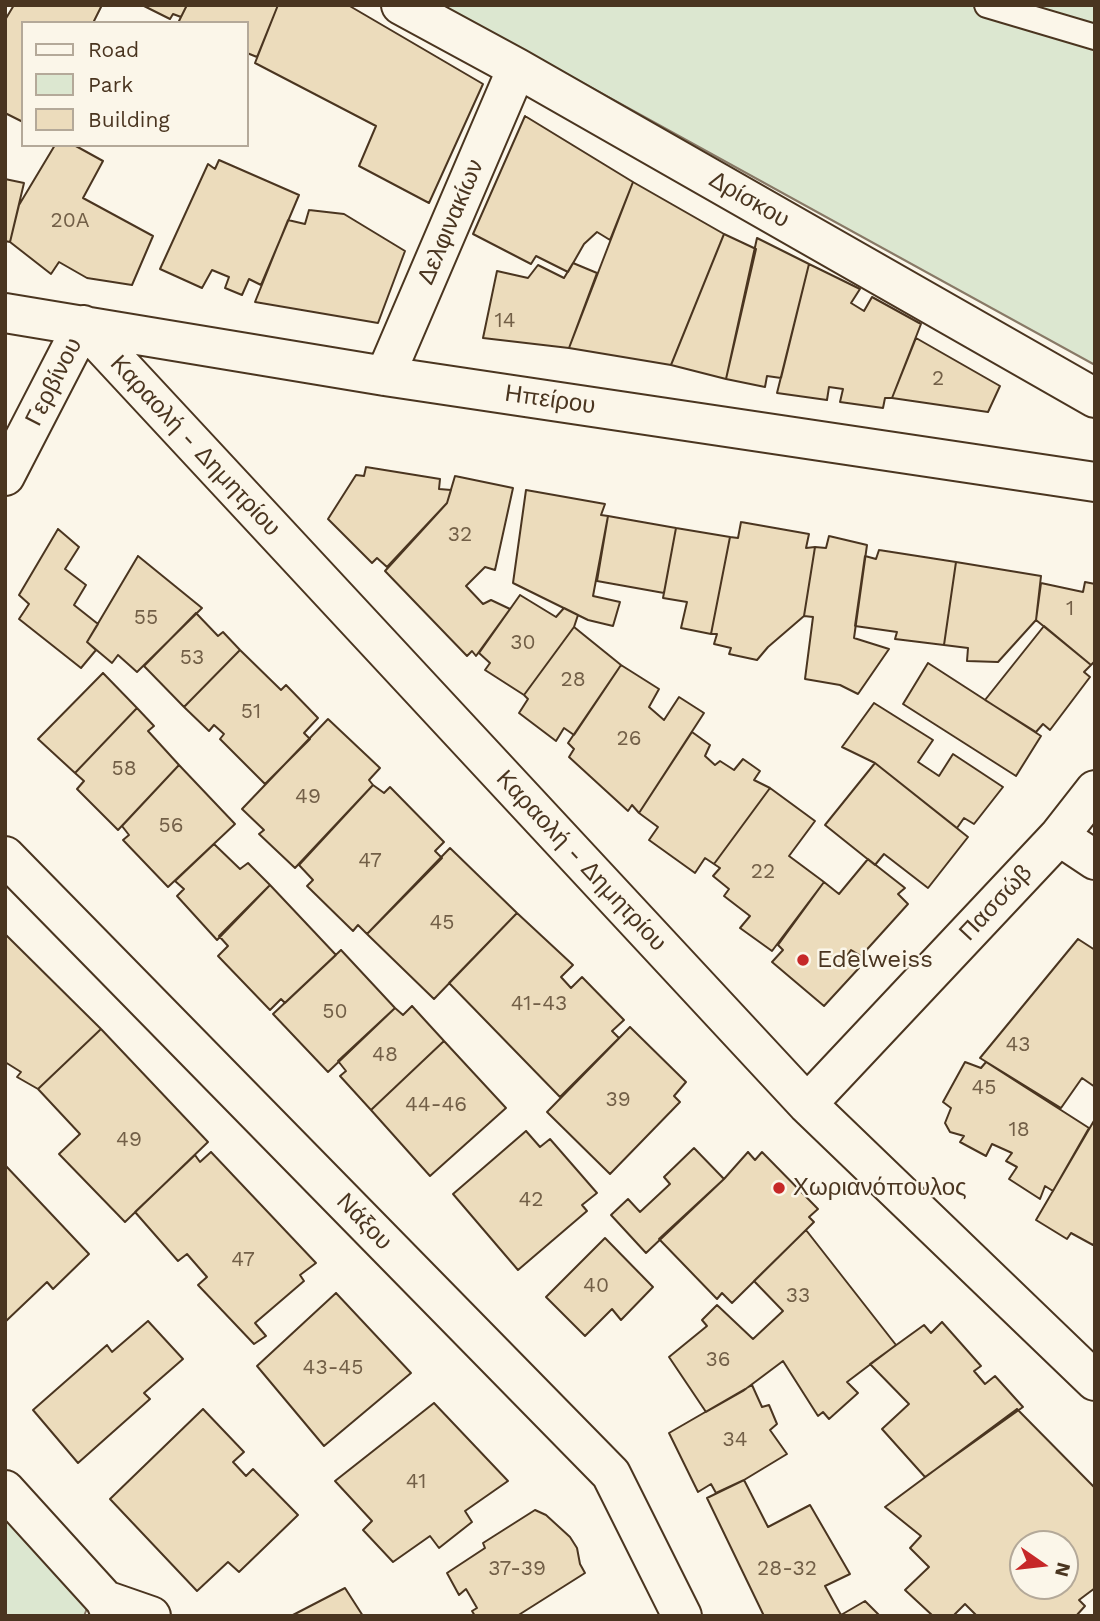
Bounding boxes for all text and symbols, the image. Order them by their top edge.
legend [21,21,248,147]
text: Road [88,37,139,62]
text: Park [88,72,133,97]
text: Building [88,107,170,132]
street label: Δελφινακίων [412,155,490,289]
street label: Δρίσκου [704,166,794,234]
house number: 20A [50,208,90,234]
house number: 14 [494,308,516,334]
street label: Γερβίνου [20,333,88,431]
street label: Καραολή - Δημητρίου [104,350,286,542]
house number: 2 [932,366,944,392]
street label: Ηπείρου [503,379,597,421]
house number: 32 [448,522,472,548]
house number: 1 [1066,596,1074,622]
house number: 55 [134,605,158,631]
house number: 30 [510,630,536,656]
house number: 53 [180,645,204,671]
house number: 28 [560,667,586,693]
house number: 51 [241,699,261,725]
house number: 26 [616,726,642,752]
house number: 58 [111,756,137,782]
street label: Καραολή - Δημητρίου [490,765,672,957]
house number: 49 [295,784,321,810]
house number: 56 [159,813,183,839]
house number: 47 [358,848,382,874]
house number: 22 [751,859,775,885]
street label: Πασσώβ [954,859,1038,947]
house number: 45 [429,910,455,936]
place label: Edelweiss [817,946,933,974]
marker: Edelweiss [795,952,811,968]
house number: 41-43 [511,991,567,1017]
house number: 50 [322,999,348,1025]
house number: 43 [1005,1032,1031,1058]
house number: 48 [372,1042,398,1068]
house number: 45 [971,1075,997,1101]
house number: 39 [605,1087,631,1113]
house number: 44-46 [405,1092,467,1118]
house number: 18 [1008,1117,1030,1143]
house number: 49 [116,1127,142,1153]
place label: Χωριανόπουλος [793,1174,967,1202]
marker: Χωριανόπουλος [771,1180,787,1196]
house number: 42 [518,1187,544,1213]
street label: Νάξου [330,1188,398,1256]
house number: 47 [231,1247,255,1273]
house number: 40 [583,1273,609,1299]
house number: 33 [786,1283,810,1309]
house number: 36 [705,1347,731,1373]
house number: 43-45 [303,1355,363,1381]
house number: 34 [722,1427,748,1453]
house number: 41 [406,1469,426,1495]
north arrow [1009,1530,1079,1600]
house number: 37-39 [488,1556,546,1582]
house number: 28-32 [757,1556,817,1582]
text: N [1050,1560,1076,1579]

